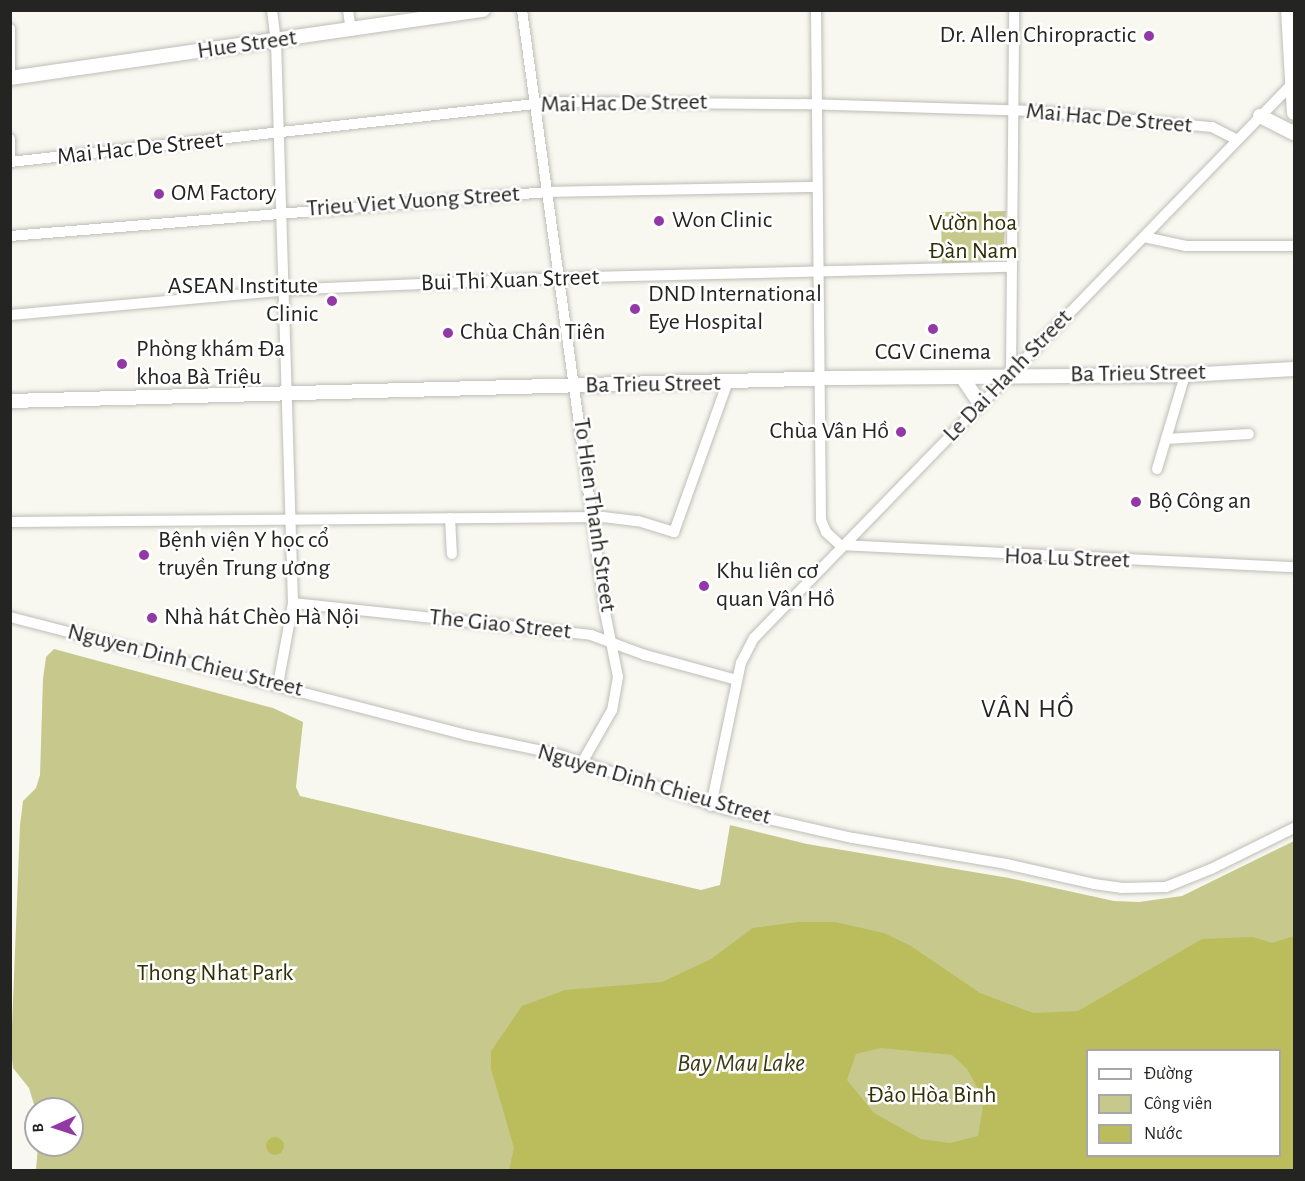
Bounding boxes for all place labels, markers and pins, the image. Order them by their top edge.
place label: Dr. Allen Chiropractic [939,22,1136,50]
marker: Dr. Allen Chiropractic [1140,27,1158,45]
place label: OM Factory [171,180,276,208]
marker: OM Factory [152,187,166,201]
place label: Won Clinic [672,207,772,235]
marker: Won Clinic [650,212,668,230]
place label: ASEAN Institute Clinic [168,273,318,329]
place label: DND International Eye Hospital [648,281,822,337]
marker: ASEAN Institute Clinic [323,292,341,310]
marker: DND International Eye Hospital [626,300,644,318]
place label: Chùa Chân Tiên [460,319,605,347]
marker: CGV Cinema [926,322,940,336]
marker: Chùa Chân Tiên [441,326,455,340]
place label: Phòng khám Đa khoa Bà Triệu [136,336,285,392]
place label: CGV Cinema [875,339,991,367]
marker: Phòng khám Đa khoa Bà Triệu [113,355,131,373]
place label: Chùa Vân Hồ [770,418,889,446]
marker: Chùa Vân Hồ [894,425,908,439]
place label: Bộ Công an [1148,488,1251,516]
marker: Bộ Công an [1129,495,1143,509]
place label: Bệnh viện Y học cổ truyền Trung ương [158,527,330,583]
marker: Bệnh viện Y học cổ truyền Trung ương [135,546,153,564]
place label: Khu liên cơ quan Vân Hồ [716,558,835,614]
marker: Khu liên cơ quan Vân Hồ [697,579,711,593]
place label: Nhà hát Chèo Hà Nội [164,604,359,632]
marker: Nhà hát Chèo Hà Nội [145,611,159,625]

